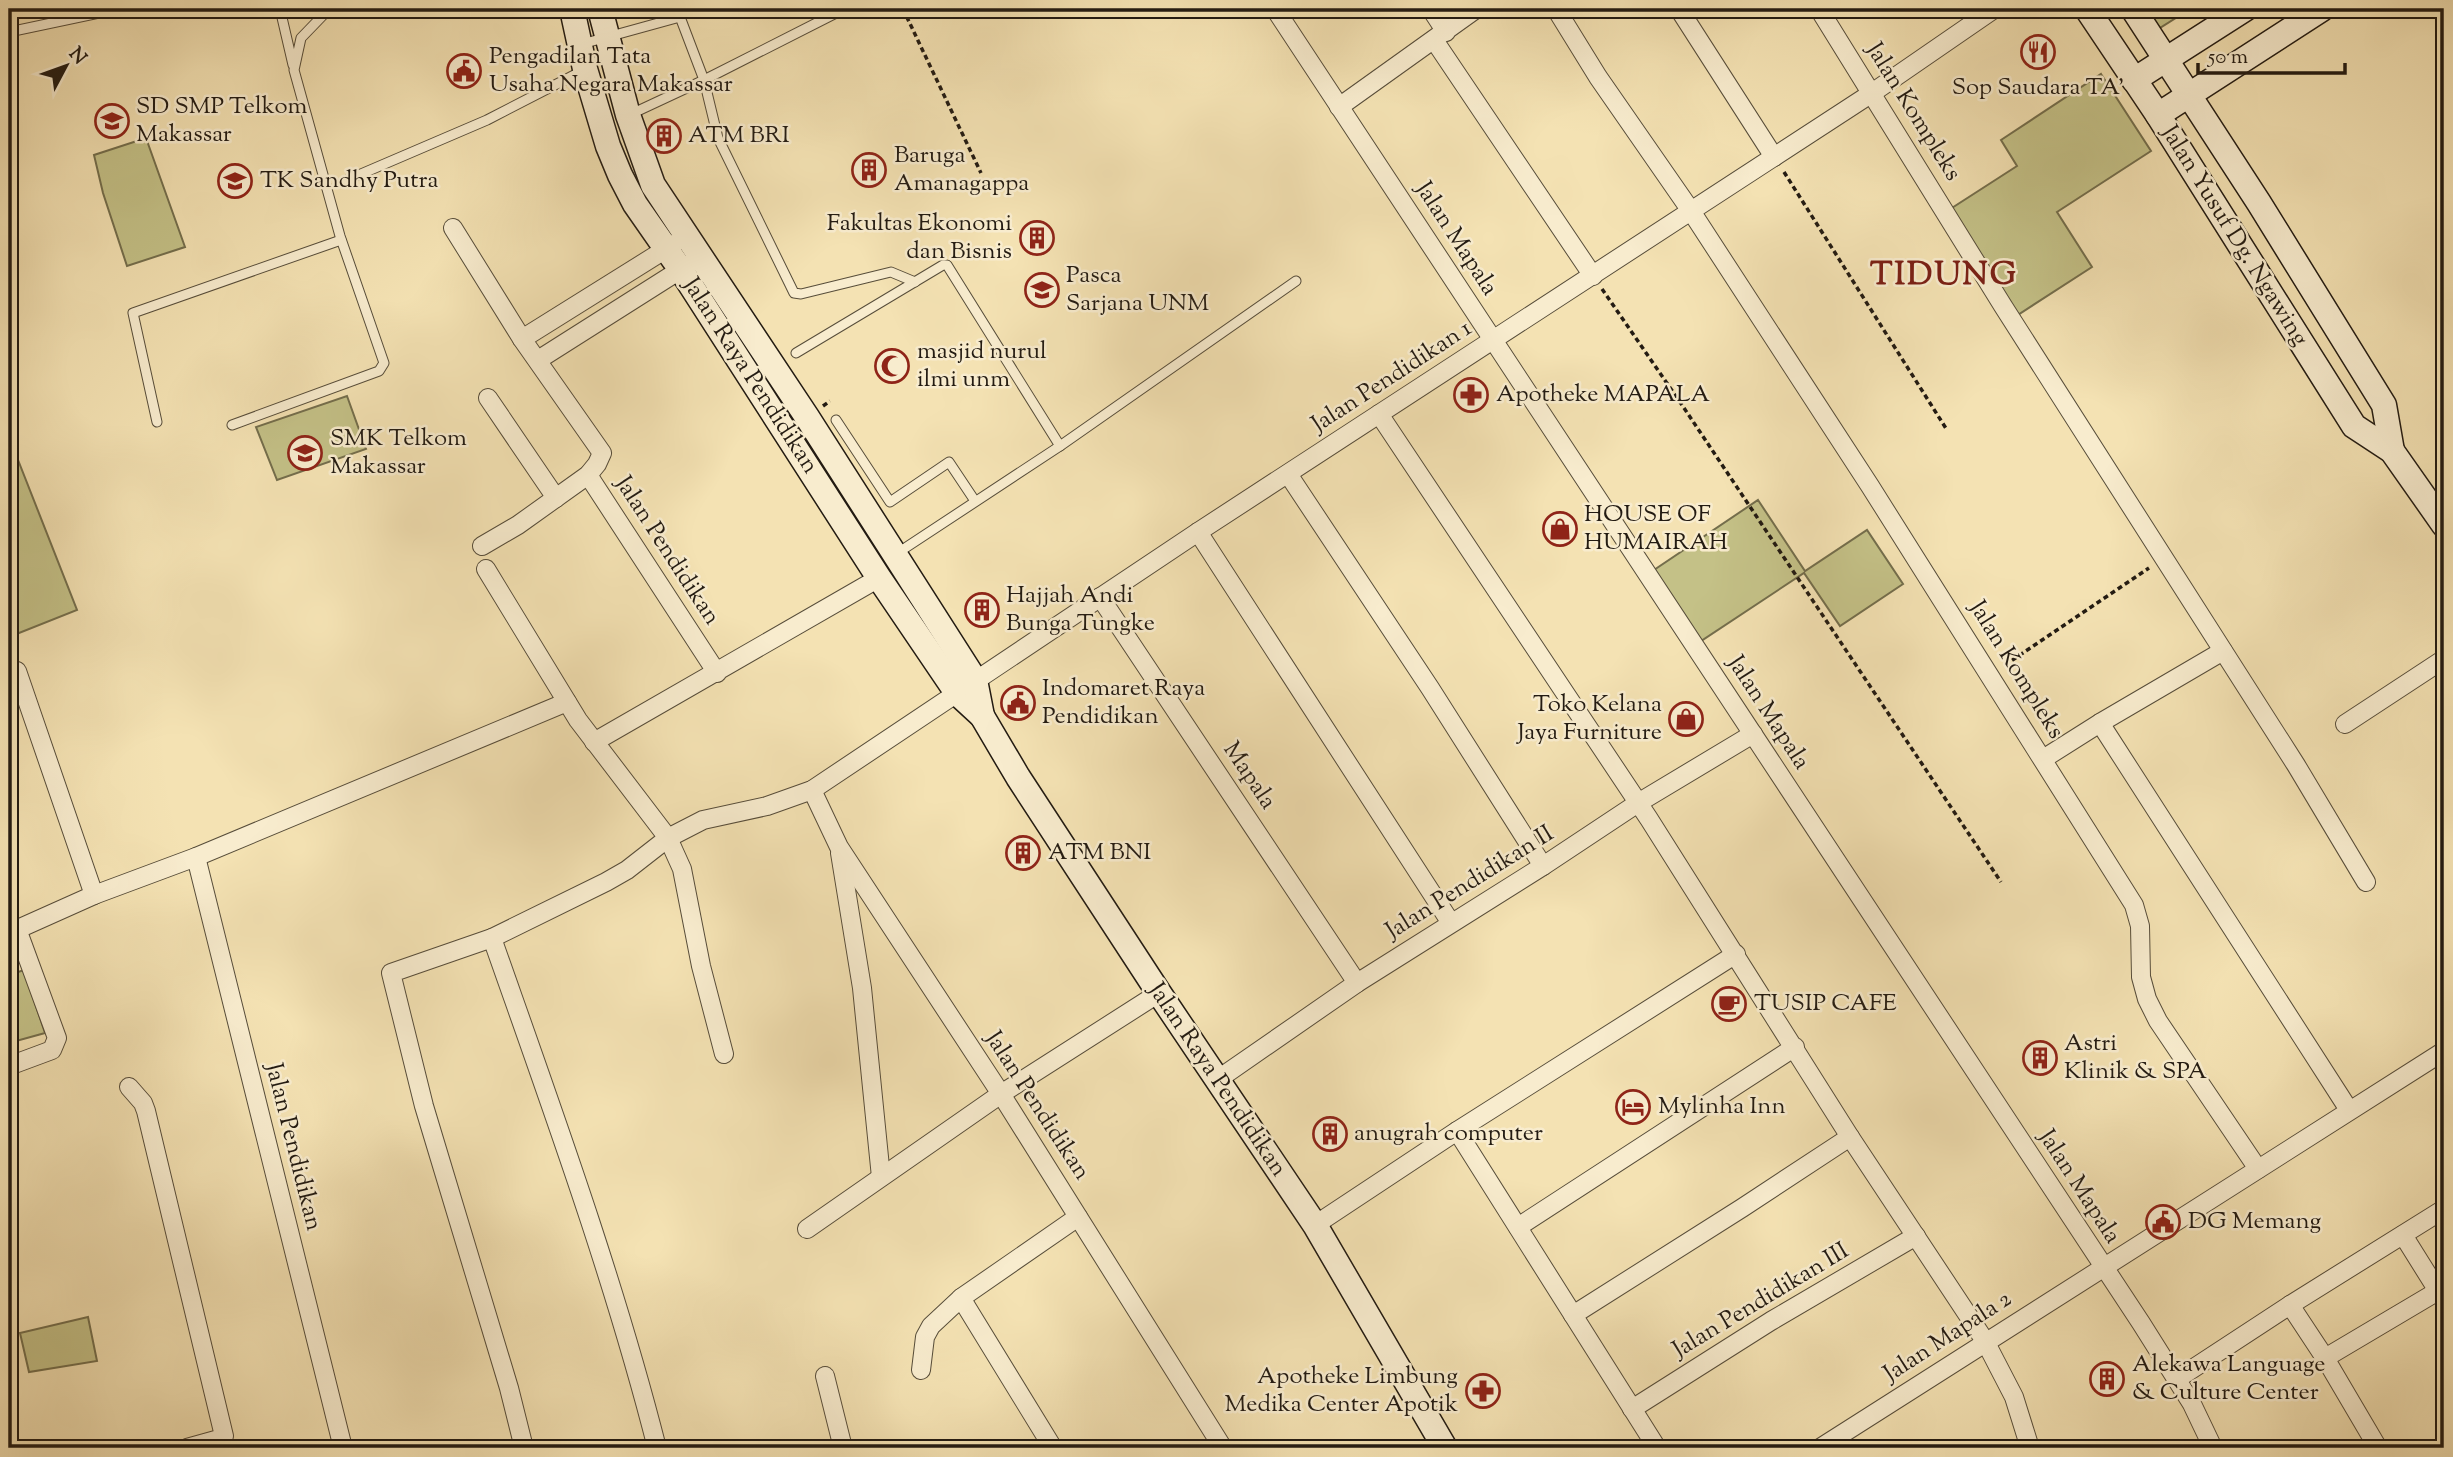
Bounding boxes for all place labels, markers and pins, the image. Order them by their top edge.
restaurant icon: Sop Saudara TA' [2019,33,2057,71]
place label: Pengadilan Tata Usaha Negara Makassar [489,40,733,102]
public building icon: Pengadilan Tata Usaha Negara Makassar [445,52,483,90]
place label: Sop Saudara TA' [1952,71,2124,105]
place label: SD SMP Telkom Makassar [136,90,308,152]
school or university icon: SD SMP Telkom Makassar [93,102,131,140]
building icon: ATM BRI [645,117,683,155]
place label: ATM BRI [688,119,790,153]
place label: Baruga Amanagappa [894,139,1029,201]
building icon: Baruga Amanagappa [850,151,888,189]
school or university icon: TK Sandhy Putra [216,162,254,200]
place label: TK Sandhy Putra [260,164,438,198]
place label: Fakultas Ekonomi dan Bisnis [827,207,1012,269]
building icon: Fakultas Ekonomi dan Bisnis [1018,219,1056,257]
place label: Pasca Sarjana UNM [1066,259,1209,321]
school or university icon: Pasca Sarjana UNM [1023,271,1061,309]
place label: masjid nurul ilmi unm [917,335,1047,397]
mosque icon: masjid nurul ilmi unm [873,347,911,385]
pharmacy icon: Apotheke MAPALA [1452,376,1490,414]
place label: Apotheke MAPALA [1496,378,1710,412]
place label: SMK Telkom Makassar [330,422,467,484]
school or university icon: SMK Telkom Makassar [286,434,324,472]
place label: HOUSE OF HUMAIRAH [1584,498,1728,560]
shop icon: HOUSE OF HUMAIRAH [1541,510,1579,548]
place label: Hajjah Andi Bunga Tungke [1006,579,1155,641]
building icon: Hajjah Andi Bunga Tungke [963,591,1001,629]
place label: Indomaret Raya Pendidikan [1042,672,1205,734]
public building icon: Indomaret Raya Pendidikan [999,684,1037,722]
place label: Toko Kelana Jaya Furniture [1515,688,1662,750]
shop icon: Toko Kelana Jaya Furniture [1667,700,1705,738]
building icon: ATM BNI [1004,834,1042,872]
place label: ATM BNI [1048,836,1151,870]
cafe icon: TUSIP CAFE [1710,985,1748,1023]
place label: TUSIP CAFE [1754,987,1897,1021]
place label: Astri Klinik & SPA [2064,1027,2208,1089]
building icon: Astri Klinik & SPA [2021,1039,2059,1077]
hotel icon: Mylinha Inn [1614,1088,1652,1126]
place label: Mylinha Inn [1658,1090,1786,1124]
building icon: anugrah computer [1311,1115,1349,1153]
place label: anugrah computer [1354,1117,1543,1151]
public building icon: DG Memang [2144,1203,2182,1241]
place label: DG Memang [2188,1205,2321,1239]
place label: Alekawa Language & Culture Center [2132,1348,2325,1410]
place label: Apotheke Limbung Medika Center Apotik [1225,1360,1458,1422]
building icon: Alekawa Language & Culture Center [2088,1360,2126,1398]
pharmacy icon: Apotheke Limbung Medika Center Apotik [1464,1372,1502,1410]

